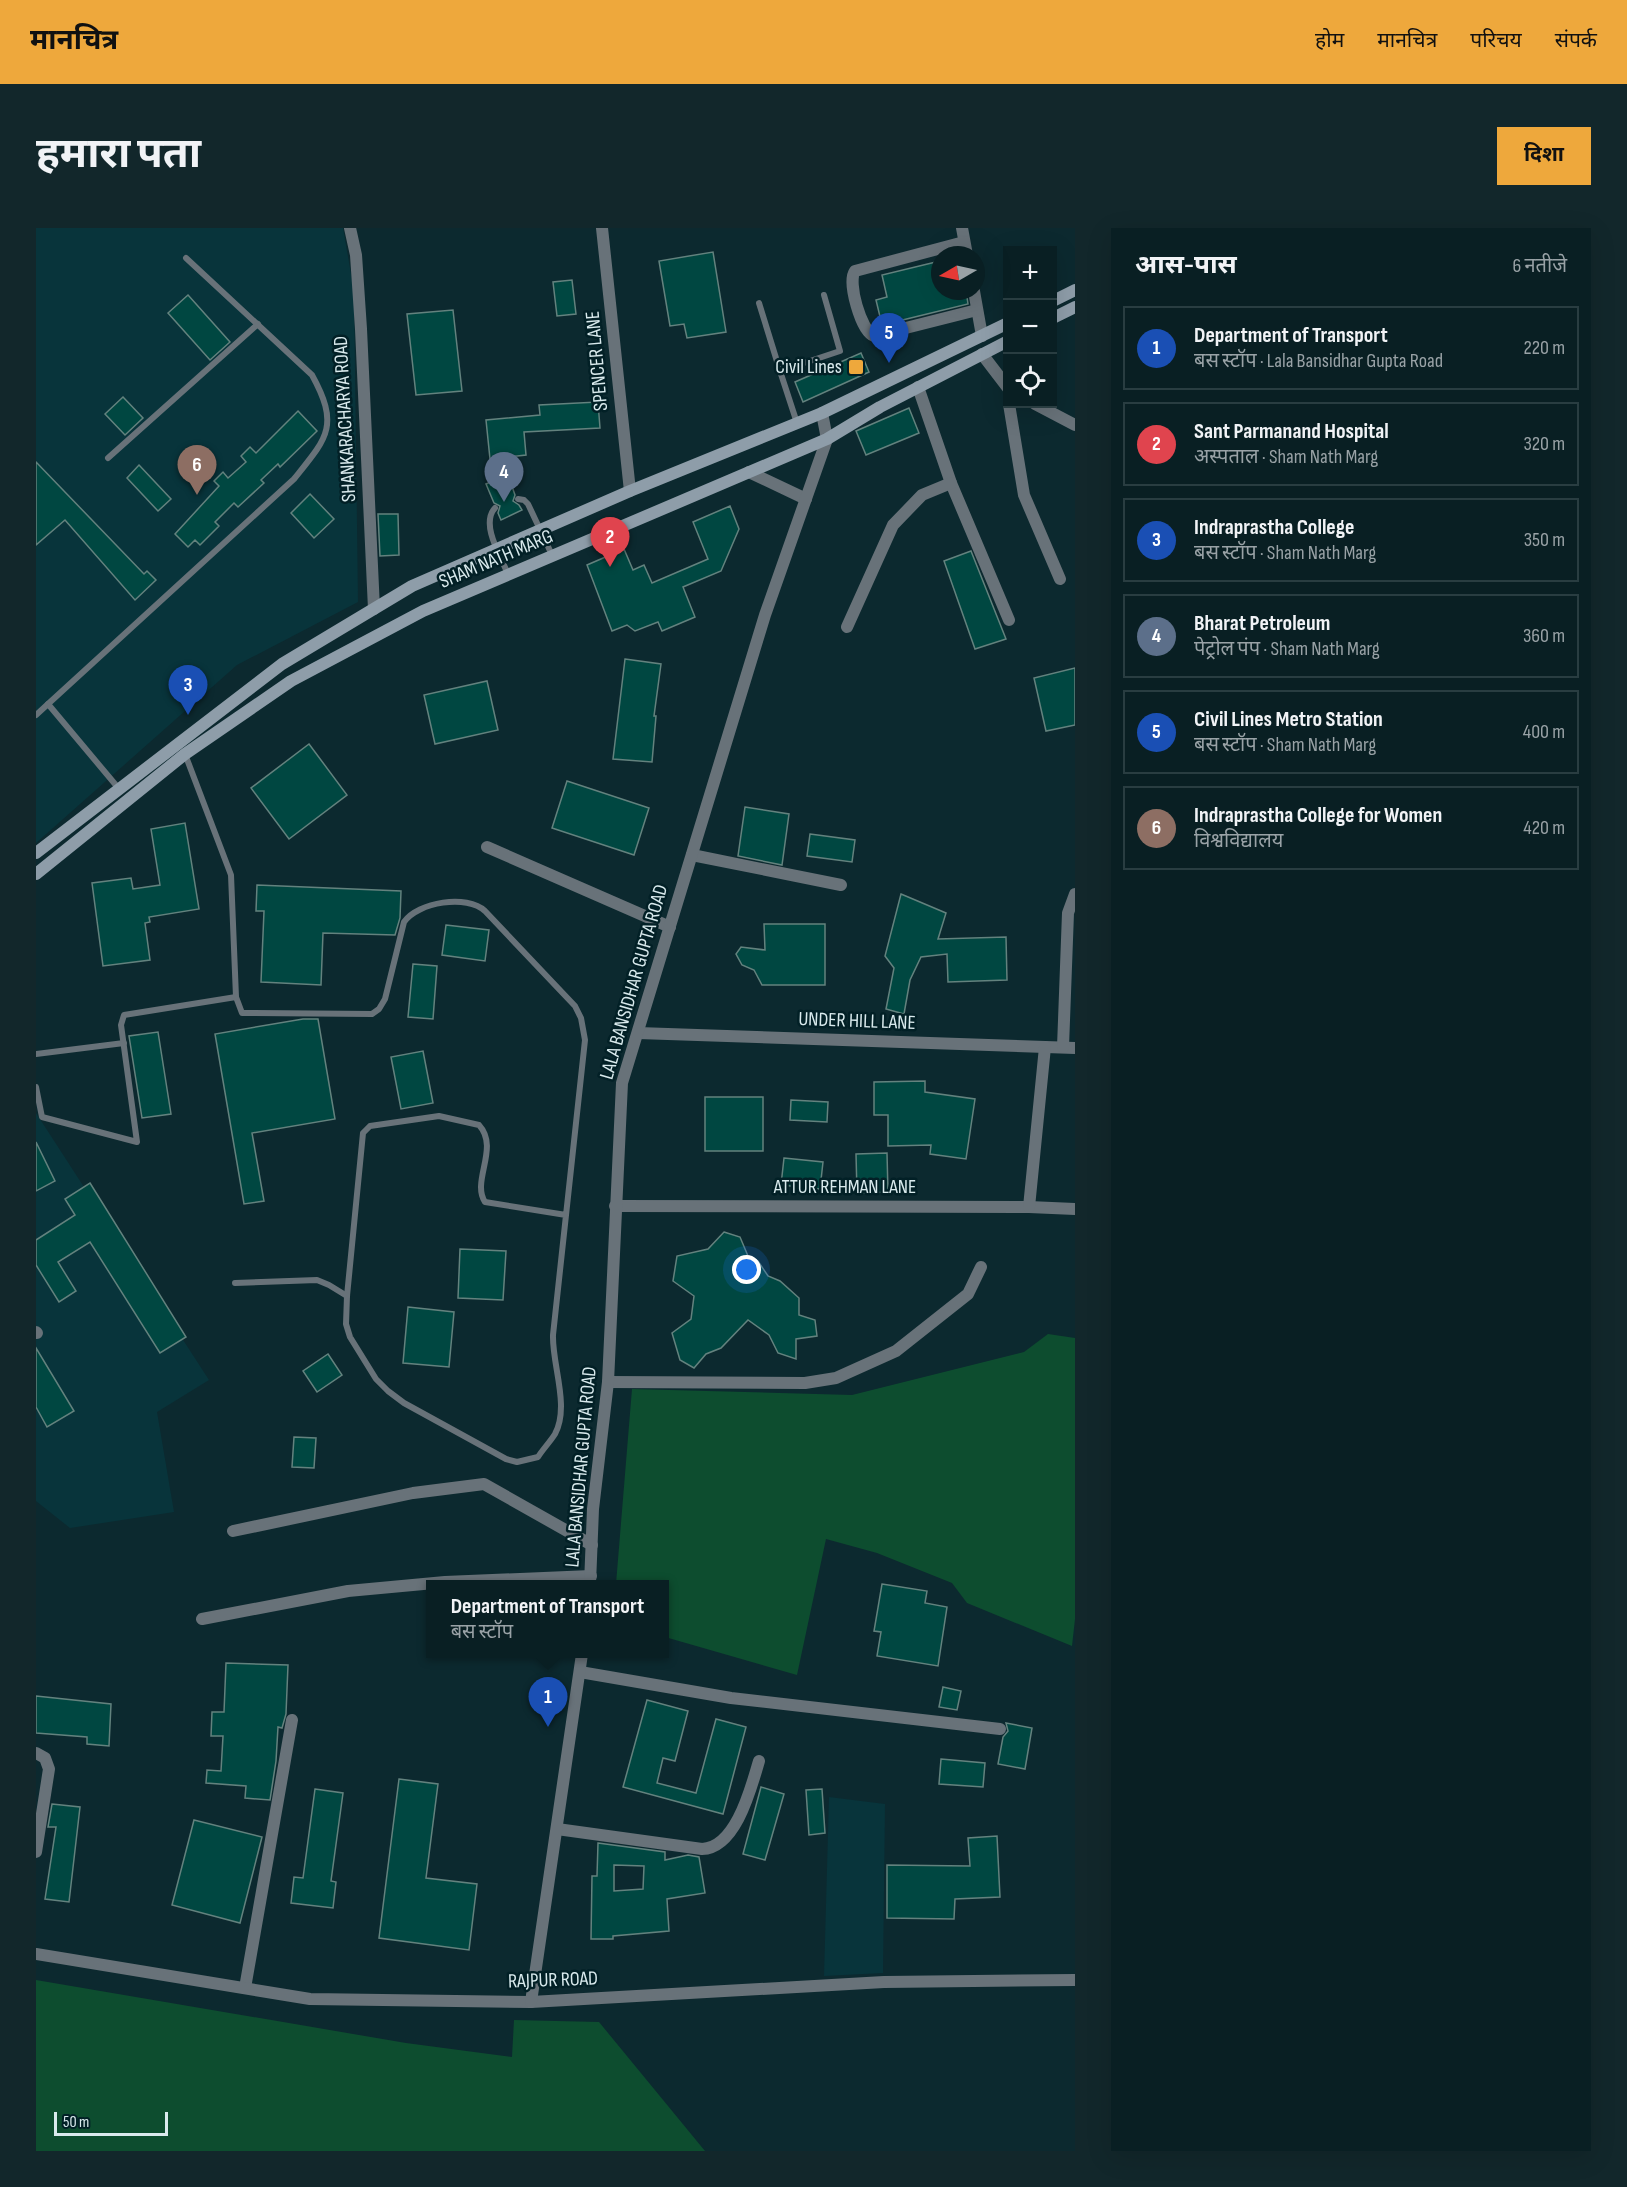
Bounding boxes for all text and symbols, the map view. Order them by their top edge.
text: मानचित्र [30,24,118,57]
text: होम [1315,28,1344,53]
text: मानचित्र [1377,28,1437,53]
text: परिचय [1470,28,1522,53]
text: संपर्क [1555,28,1597,53]
button: दिशा [1497,127,1591,185]
text: हमारा पता [36,129,201,180]
north arrow [931,246,985,300]
map controls [1003,246,1057,408]
button: + [1003,246,1057,300]
text: आस-पास [1135,250,1237,281]
text: 6 नतीजे [1513,254,1567,278]
button: − [1003,300,1057,354]
street label: SPENCER LANE [581,310,613,412]
pin: 5 [870,314,908,363]
text: Department of Transport [1194,322,1388,349]
street label: SHANKARACHARYA ROAD [329,335,361,503]
text: 1 [1153,336,1160,360]
text: 220 m [1524,336,1565,360]
text: बस स्टॉप · Lala Bansidhar Gupta Road [1194,349,1443,373]
button: locate [1003,354,1057,408]
place label: Civil Lines [775,355,842,379]
marker: Civil Lines [847,358,865,376]
text: Sant Parmanand Hospital [1194,418,1389,445]
text: 2 [1152,432,1161,456]
text: 320 m [1523,432,1565,456]
text: अस्पताल · Sham Nath Marg [1194,445,1378,469]
pin: 6 [178,446,216,495]
pin: 4 [484,452,524,502]
text: Indraprastha College [1194,514,1354,541]
pin: 2 [590,518,630,567]
street label: SHAM NATH MARG [435,524,557,594]
text: 3 [1152,528,1161,552]
text: 350 m [1524,528,1565,552]
text: बस स्टॉप · Sham Nath Marg [1194,541,1376,565]
text: Bharat Petroleum [1194,610,1330,637]
text: 4 [1152,624,1161,648]
text: 360 m [1523,624,1565,648]
text: पेट्रोल पंप · Sham Nath Marg [1194,637,1380,661]
pin: 3 [168,666,208,715]
text: Civil Lines Metro Station [1194,706,1383,733]
text: 5 [1152,720,1161,744]
text: 400 m [1523,720,1565,744]
text: बस स्टॉप · Sham Nath Marg [1194,733,1376,757]
text: Indraprastha College for Women [1194,802,1442,829]
text: 6 [1152,816,1161,840]
text: 420 m [1523,816,1565,840]
text: विश्वविद्यालय [1194,829,1283,853]
street label: LALA BANSIDHAR GUPTA ROAD [595,882,673,1082]
street label: UNDER HILL LANE [798,1007,916,1035]
street label: ATTUR REHMAN LANE [773,1175,916,1199]
your location [732,1255,761,1284]
street label: LALA BANSIDHAR GUPTA ROAD [560,1366,602,1568]
popup [426,1580,669,1658]
text: Department of Transport [451,1593,644,1620]
text: बस स्टॉप [451,1620,513,1644]
pin: 1 [528,1678,568,1727]
street label: RAJPUR ROAD [508,1966,598,1994]
scale bar [54,2109,168,2136]
text: 50 m [63,2113,89,2132]

